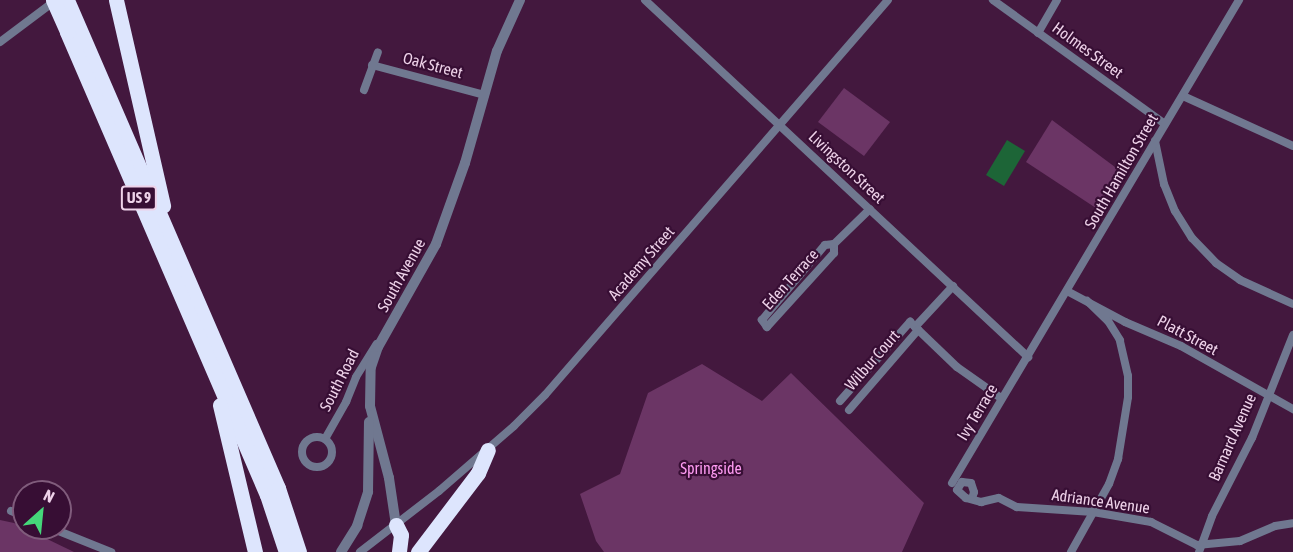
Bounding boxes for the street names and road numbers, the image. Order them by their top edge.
street label: Holmes Street [1049,18,1127,82]
street label: Oak Street [401,48,465,82]
street label: South Hamilton Street [1080,110,1162,232]
street label: Livingston Street [805,127,889,207]
road number: US 9 [120,186,158,210]
street label: Academy Street [604,222,678,304]
street label: South Avenue [373,235,429,315]
street label: Eden Terrace [758,245,822,313]
street label: Platt Street [1154,311,1222,359]
street label: Wilbur Court [841,326,903,394]
street label: South Road [315,346,363,414]
street label: Ivy Terrace [953,380,1001,444]
street label: Barnard Avenue [1204,390,1260,484]
street label: Adriance Avenue [1051,485,1151,517]

